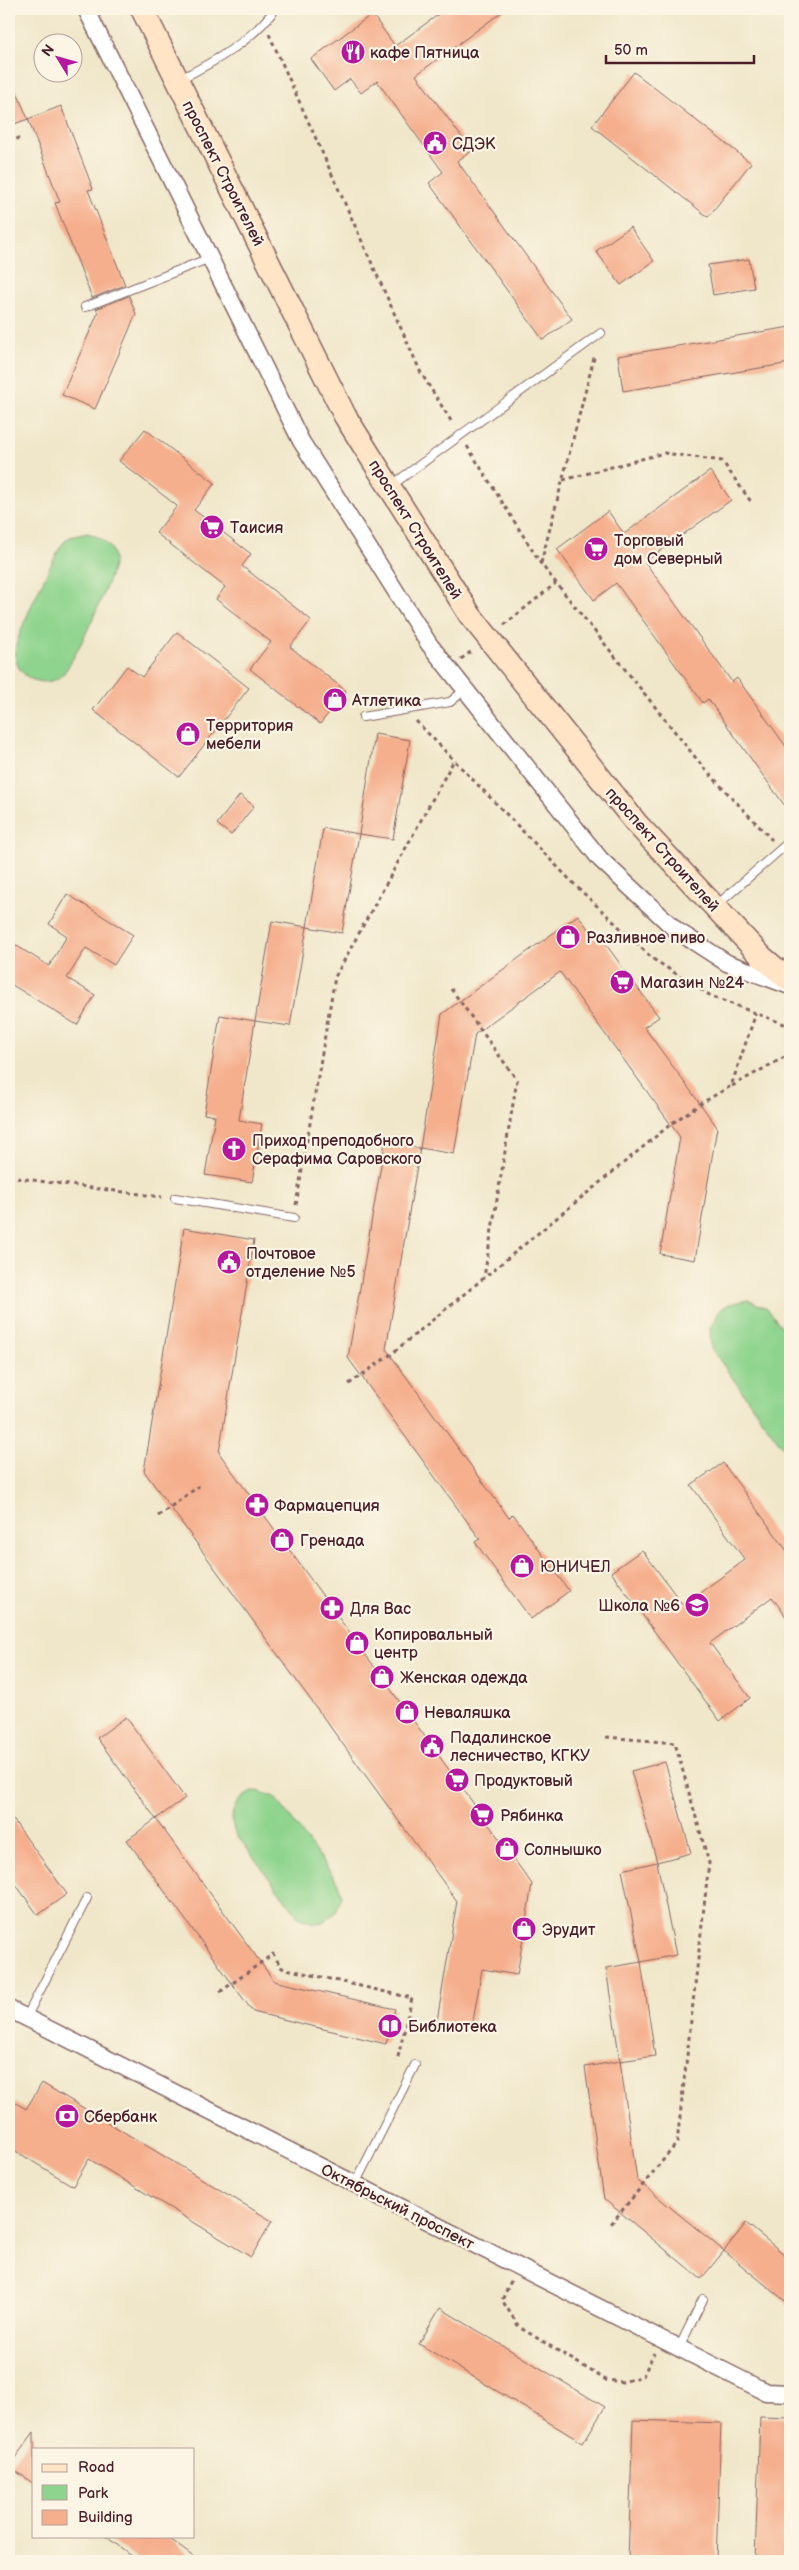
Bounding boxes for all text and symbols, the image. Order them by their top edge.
north arrow [32,32,82,82]
scale bar [606,32,754,64]
restaurant icon: кафе Пятница [340,39,366,65]
text: N [38,41,58,60]
text: 50 m [614,41,648,60]
place label: кафе Пятница [370,44,480,63]
street label: проспект Строителей [178,98,268,250]
public building icon: СДЭК [422,130,448,156]
place label: СДЭК [452,135,496,154]
street label: проспект Строителей [364,456,465,603]
supermarket icon: Таисия [199,514,225,540]
place label: Таисия [230,519,283,538]
place label: Торговый дом Северный [614,532,723,569]
supermarket icon: Торговый дом Северный [583,536,609,562]
shop icon: Атлетика [322,687,348,713]
place label: Атлетика [351,692,422,711]
place label: Территория мебели [206,717,294,754]
shop icon: Территория мебели [175,721,201,747]
street label: проспект Строителей [601,784,723,916]
shop icon: Разливное пиво [555,924,581,950]
place label: Разливное пиво [586,929,705,948]
supermarket icon: Магазин №24 [609,969,635,995]
place label: Магазин №24 [640,974,745,993]
place label: Приход преподобного Серафима Саровского [252,1132,422,1169]
church icon: Приход преподобного Серафима Саровского [221,1136,247,1162]
place label: Почтовое отделение №5 [246,1245,356,1282]
public building icon: Почтовое отделение №5 [216,1249,242,1275]
pharmacy icon: Фармацепция [244,1492,270,1518]
place label: Фармацепция [274,1497,380,1516]
shop icon: Гренада [269,1527,295,1553]
place label: Гренада [300,1532,365,1551]
shop icon: ЮНИЧЕЛ [509,1553,535,1579]
place label: ЮНИЧЕЛ [540,1558,611,1577]
school or university icon: Школа №6 [684,1592,710,1618]
pharmacy icon: Для Вас [319,1595,345,1621]
place label: Школа №6 [598,1597,680,1616]
place label: Для Вас [350,1600,411,1619]
place label: Копировальный центр [374,1626,493,1663]
shop icon: Копировальный центр [344,1630,370,1656]
shop icon: Женская одежда [369,1664,395,1690]
place label: Женская одежда [400,1669,528,1688]
shop icon: Неваляшка [394,1699,420,1725]
place label: Неваляшка [424,1704,511,1723]
place label: Падалинское лесничество, КГКУ [450,1729,590,1766]
public building icon: Падалинское лесничество, КГКУ [419,1733,445,1759]
supermarket icon: Продуктовый [444,1767,470,1793]
place label: Продуктовый [474,1772,573,1791]
supermarket icon: Рябинка [469,1802,495,1828]
place label: Рябинка [500,1807,564,1826]
shop icon: Солнышко [494,1836,520,1862]
place label: Солнышко [524,1841,602,1860]
shop icon: Эрудит [511,1916,537,1942]
place label: Эрудит [542,1921,596,1940]
library icon: Библиотека [377,2013,403,2039]
place label: Библиотека [408,2018,497,2037]
bank icon: Сбербанк [54,2103,80,2129]
place label: Сбербанк [84,2108,158,2127]
street label: Октябрьский проспект [318,2160,478,2255]
legend [32,2448,195,2538]
text: Road [78,2458,114,2477]
text: Park [78,2484,109,2503]
text: Building [78,2508,133,2527]

